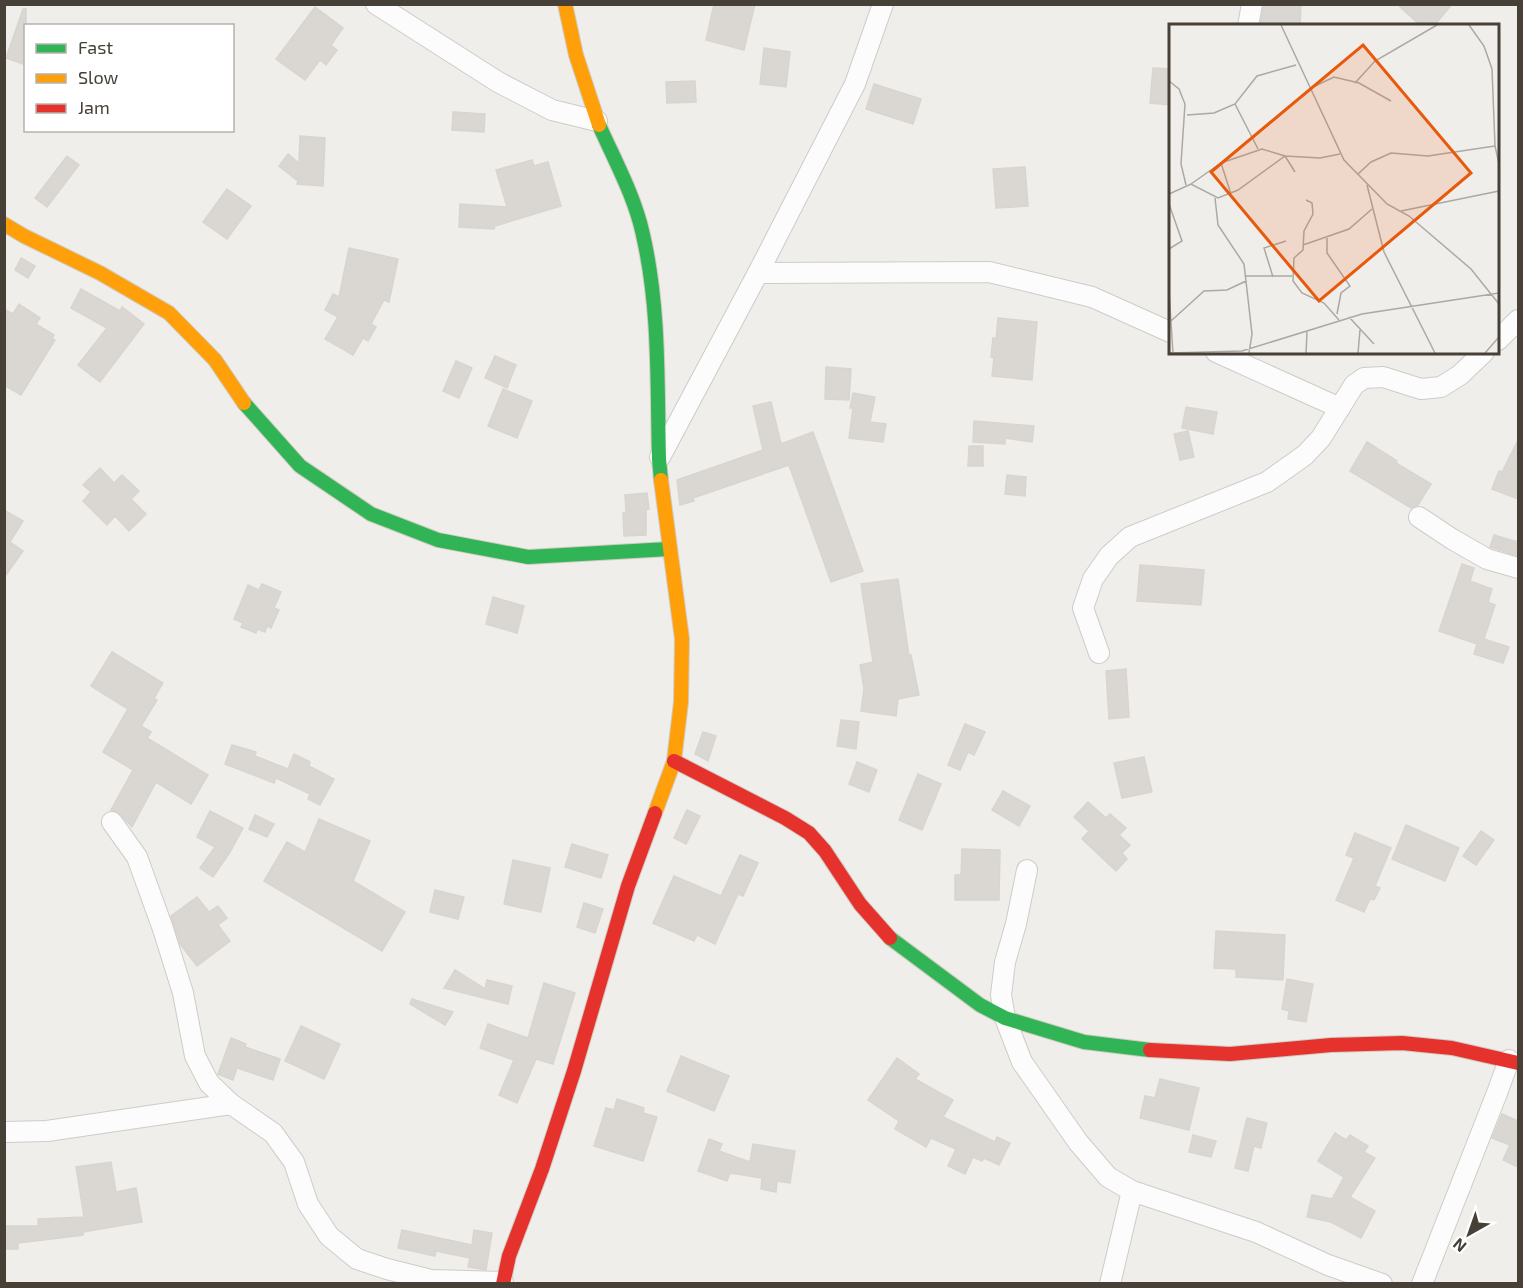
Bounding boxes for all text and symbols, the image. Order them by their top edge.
legend [24,24,234,132]
inset map [1169,24,1499,354]
text: Fast [78,36,113,58]
text: Slow [78,66,119,88]
text: Jam [78,96,110,118]
north arrow [1439,1204,1499,1264]
text: N [1449,1235,1470,1257]

